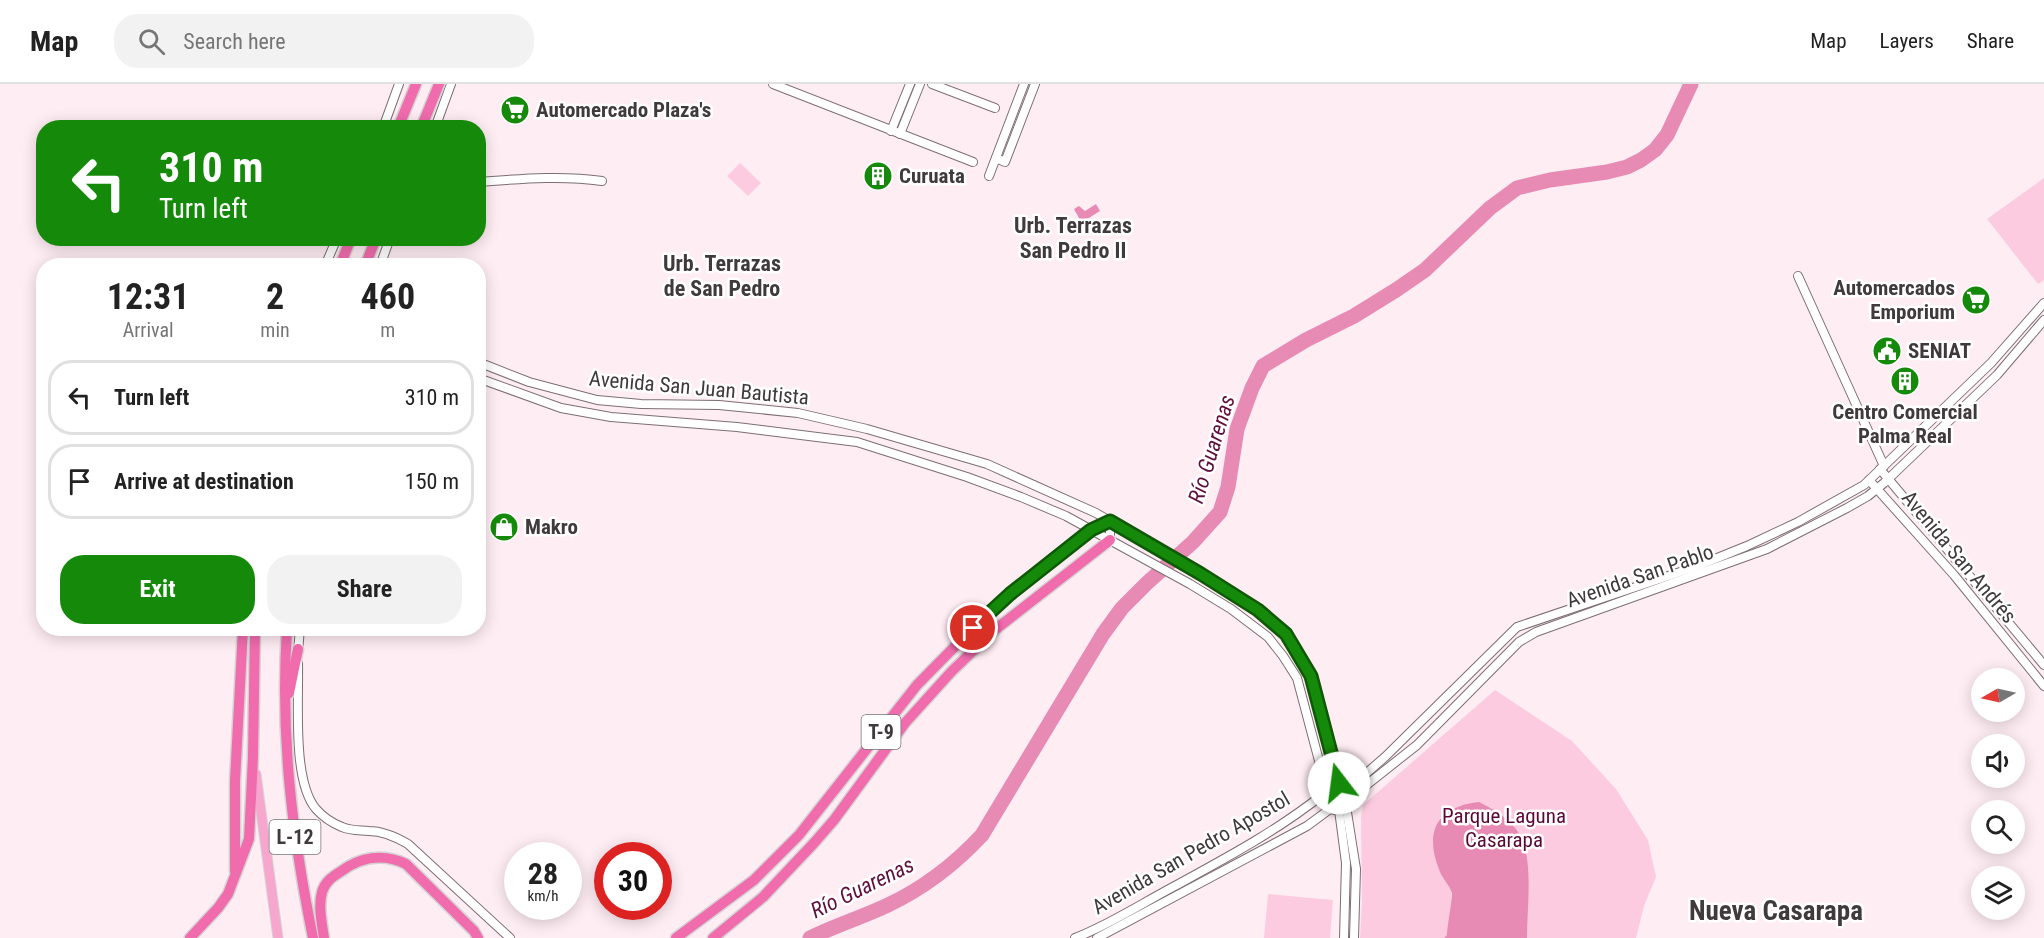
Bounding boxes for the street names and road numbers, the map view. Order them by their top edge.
street label: Avenida San Juan Bautista [588,366,810,410]
street label: Avenida San Andrés [1897,486,2021,628]
street label: Avenida San Pablo [1563,540,1717,612]
road number: T-9 [862,715,900,749]
street label: Avenida San Pedro Apostol [1088,787,1294,919]
road number: L-12 [270,820,320,854]

